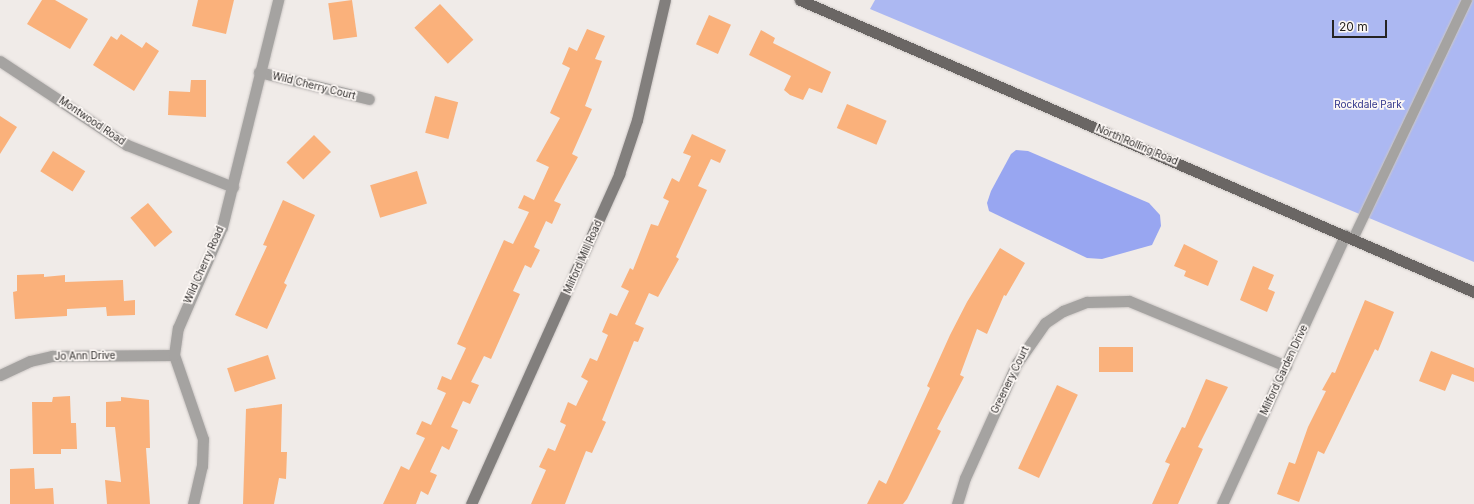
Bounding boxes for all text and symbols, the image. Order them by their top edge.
scale bar [1334,12,1389,38]
text: 20 m [1339,19,1368,34]
street label: Wild Cherry Court [271,70,357,102]
street label: Montwood Road [57,94,127,148]
park label: Rockdale Park [1334,99,1402,111]
street label: North Rolling Road [1094,122,1180,168]
street label: Milford Mill Road [561,218,605,296]
street label: Wild Cherry Road [182,225,226,305]
street label: Milford Garden Drive [1258,323,1310,417]
street label: Greenery Court [989,344,1031,416]
street label: Jo Ann Drive [54,349,116,363]

